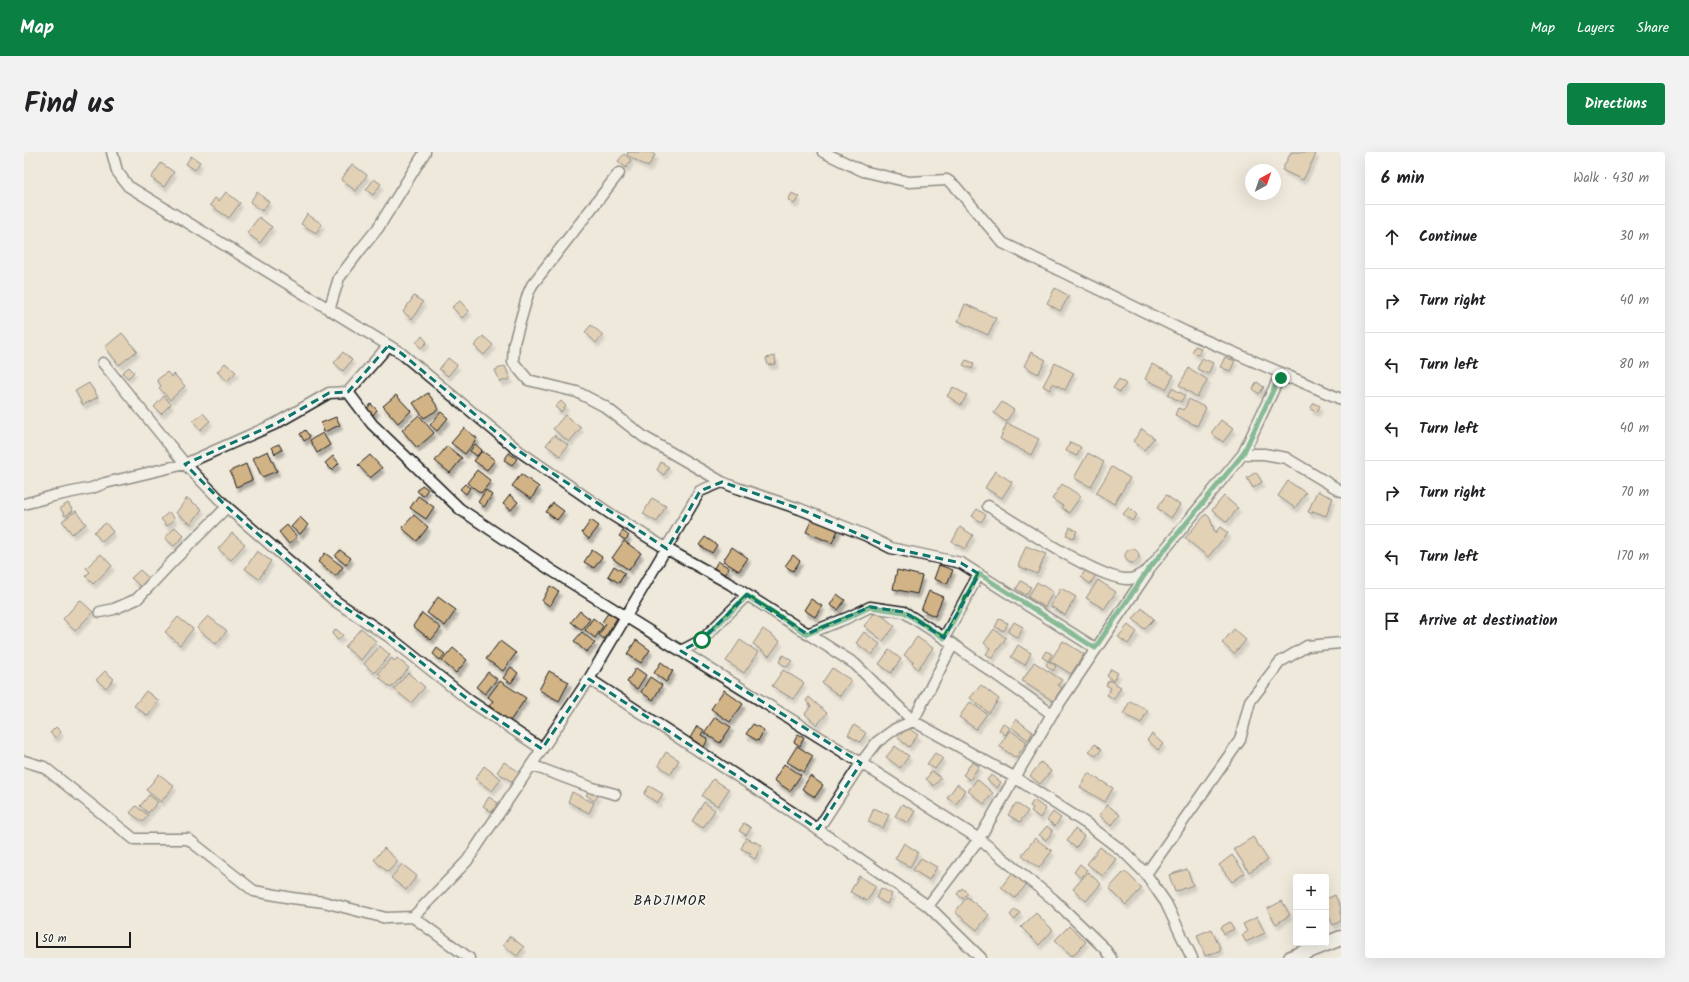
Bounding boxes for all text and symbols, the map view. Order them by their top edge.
text: Map [20,13,54,43]
text: Map [1531,17,1555,39]
text: Layers [1577,17,1615,39]
text: Share [1637,17,1669,39]
text: Find us [24,82,115,127]
button: Directions [1567,83,1665,125]
north arrow [1245,164,1281,200]
text: 6 min [1381,165,1425,192]
text: Walk · 430 m [1573,168,1649,189]
text: Continue [1419,225,1477,249]
icon: ahead [1381,226,1403,248]
text: 30 m [1620,226,1649,247]
text: Turn right [1419,289,1486,313]
icon: right [1381,290,1403,312]
text: 40 m [1620,290,1649,311]
text: Turn left [1419,353,1479,377]
icon: left [1381,354,1403,376]
text: 80 m [1619,354,1649,375]
route end [1272,369,1290,387]
text: Turn left [1419,417,1479,441]
icon: left [1381,418,1403,440]
text: 40 m [1620,418,1649,439]
text: Turn right [1419,481,1486,505]
icon: right [1381,482,1403,504]
text: 70 m [1621,482,1649,503]
text: Turn left [1419,545,1479,569]
icon: left [1381,546,1403,568]
text: 170 m [1617,546,1649,567]
text: Arrive at destination [1419,609,1558,633]
icon: arrive [1381,610,1403,632]
route start [693,631,711,649]
map controls [1293,874,1329,946]
button: + [1293,874,1329,910]
district label: BADJIMOR [633,890,707,912]
button: − [1293,910,1329,946]
scale bar [36,930,131,949]
text: 50 m [42,930,67,948]

